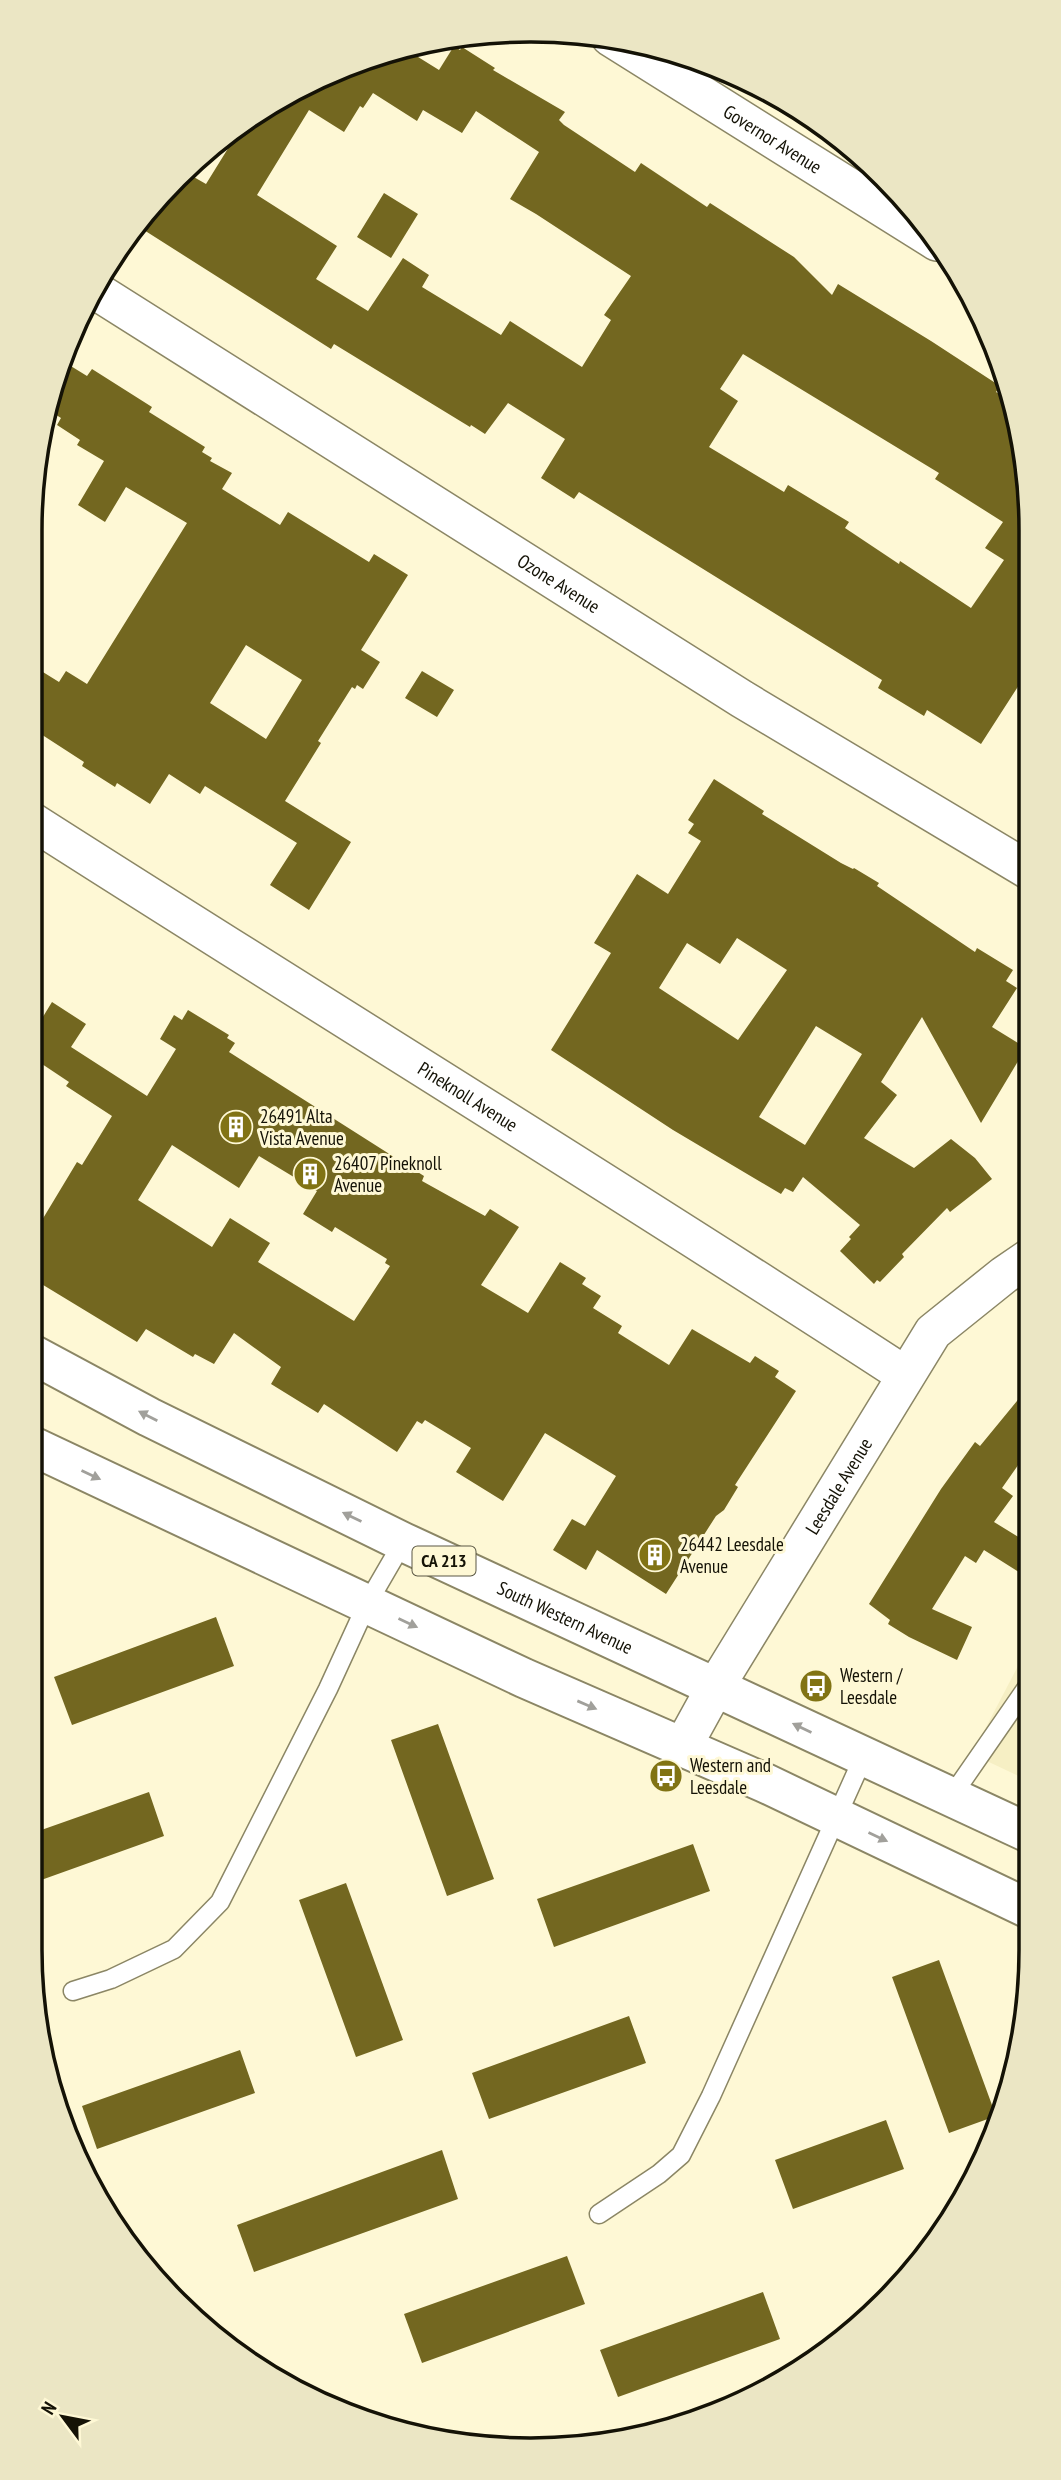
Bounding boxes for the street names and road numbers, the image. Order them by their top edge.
street label: Governor Avenue [719,99,826,179]
street label: Ozone Avenue [513,548,605,618]
street label: Pineknoll Avenue [414,1056,523,1137]
street label: Leesdale Avenue [800,1433,877,1539]
road number: CA 213 [412,1546,476,1576]
street label: South Western Avenue [494,1576,637,1659]

